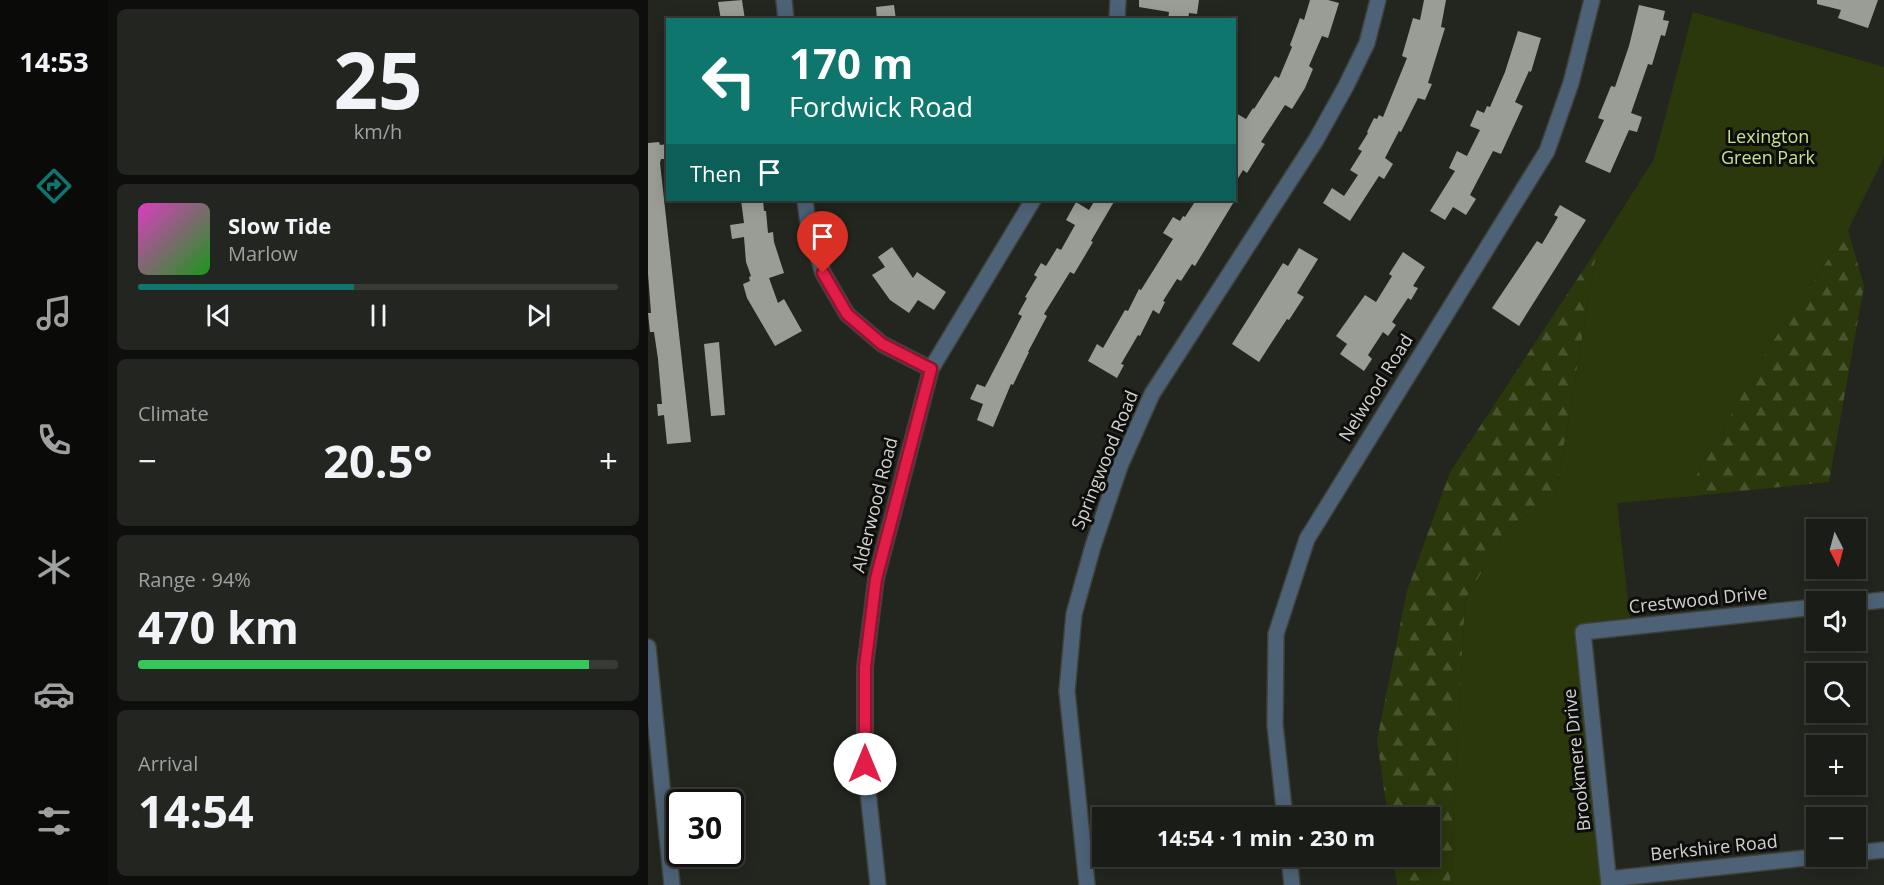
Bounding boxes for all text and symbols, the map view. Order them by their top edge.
text: 25 [333,26,423,132]
text: 170 m [789,34,913,91]
icon: left [690,42,768,120]
text: 14:53 [19,43,89,80]
text: Fordwick Road [789,88,973,125]
text: km/h [354,118,402,145]
park label: Lexington Green Park [1721,124,1816,169]
icon: arrive [753,156,786,189]
text: Then [690,158,741,188]
icon: directions [33,165,75,207]
text: Slow Tide [228,210,331,240]
pin [797,211,848,273]
icon: arrive [806,220,839,253]
text: Marlow [228,240,298,267]
icon: music [33,292,75,334]
icon: previous [202,299,235,332]
icon: pause [362,299,395,332]
icon: next [522,299,555,332]
street label: Nelwood Road [1333,329,1418,446]
street label: Springwood Road [1065,387,1143,533]
text: Climate [138,400,209,427]
icon: phone [33,419,75,461]
text: 20.5° [323,430,433,491]
street label: Alderwood Road [846,435,902,575]
text: − [138,438,157,483]
text: + [599,438,618,483]
north arrow [1806,519,1866,579]
map controls [1806,519,1866,867]
icon: climate [33,546,75,588]
text: Range · 94% [138,566,251,593]
street label: Crestwood Drive [1627,580,1768,618]
button: sound [1806,591,1866,651]
text: 470 km [138,596,299,657]
button: search [1806,663,1866,723]
icon: car [33,673,75,715]
street label: Brookmere Drive [1557,688,1595,833]
position arrow [833,732,897,796]
button: + [1806,735,1866,795]
text: Arrival [138,750,198,777]
text: 14:54 [138,780,254,841]
speed limit sign: 30 [666,789,744,867]
icon: filters [33,800,75,842]
button: − [1806,807,1866,867]
text: 14:54 · 1 min · 230 m [1157,822,1375,852]
street label: Berkshire Road [1649,828,1779,866]

